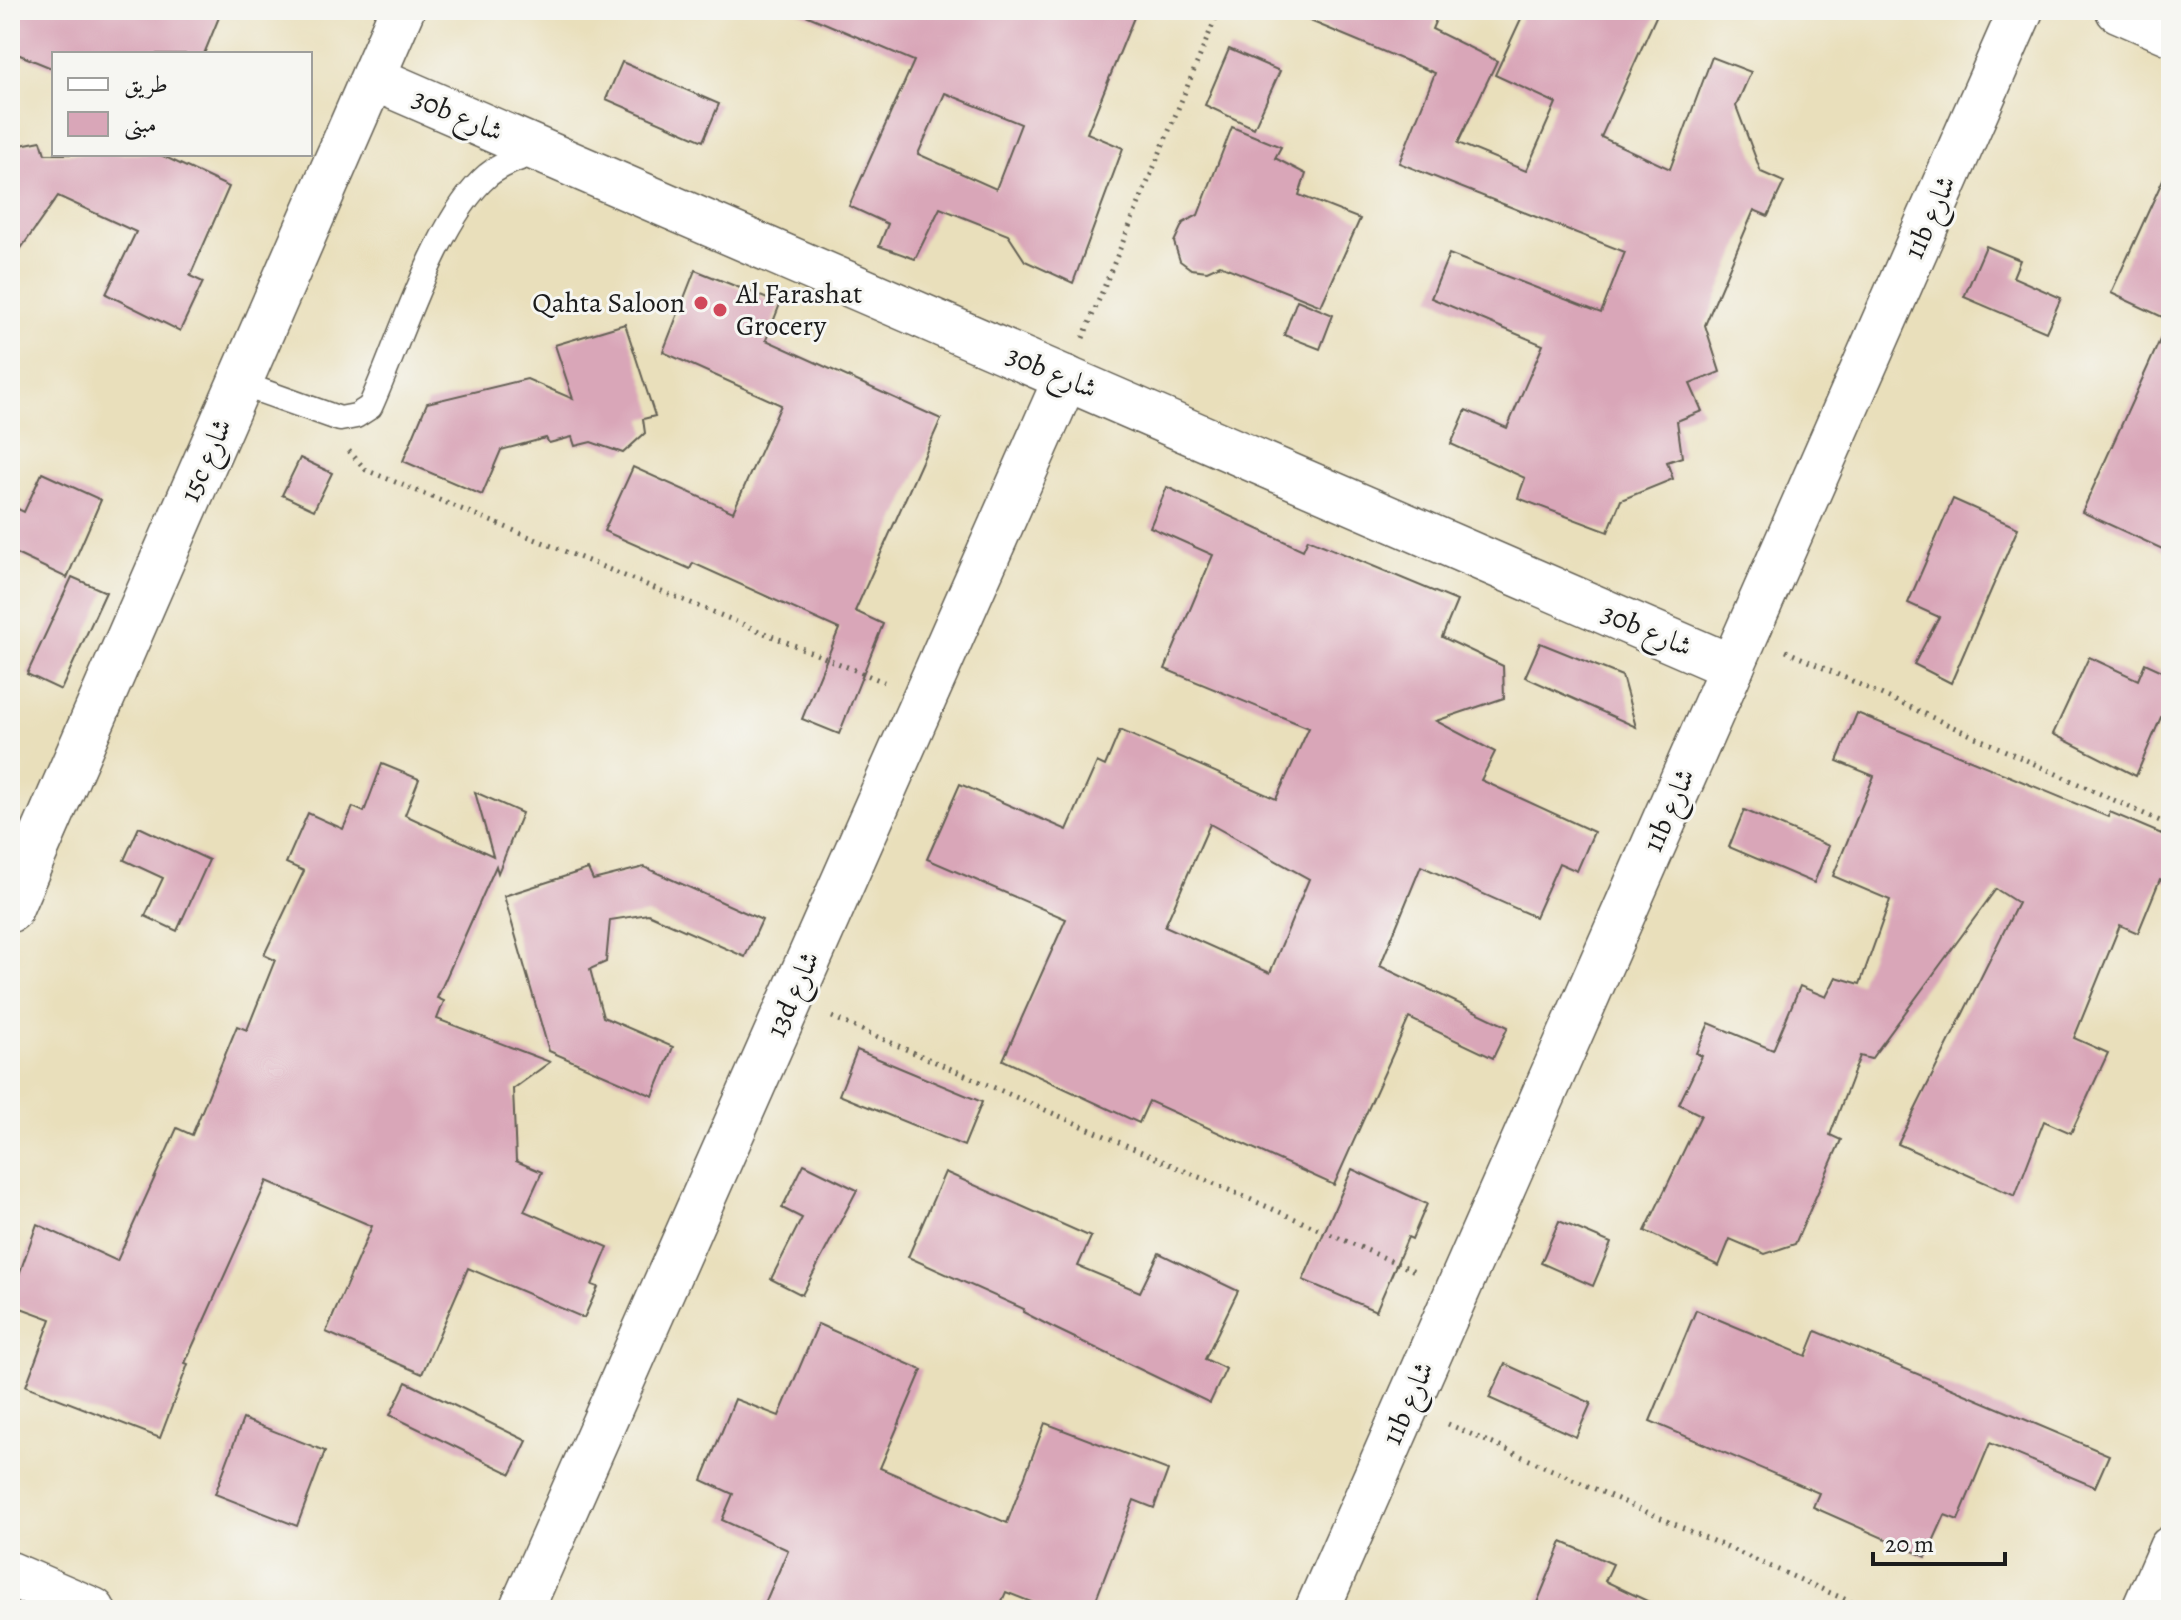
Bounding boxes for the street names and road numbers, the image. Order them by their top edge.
street label: 30b شارع [405,79,509,155]
street label: 11b شارع [1895,169,1969,266]
street label: 30b شارع [999,336,1103,412]
street label: 15c شارع [171,412,245,509]
street label: 30b شارع [1594,594,1698,670]
street label: 11b شارع [1634,762,1708,859]
street label: 13d شارع [757,945,832,1045]
street label: 11b شارع [1373,1355,1447,1452]

